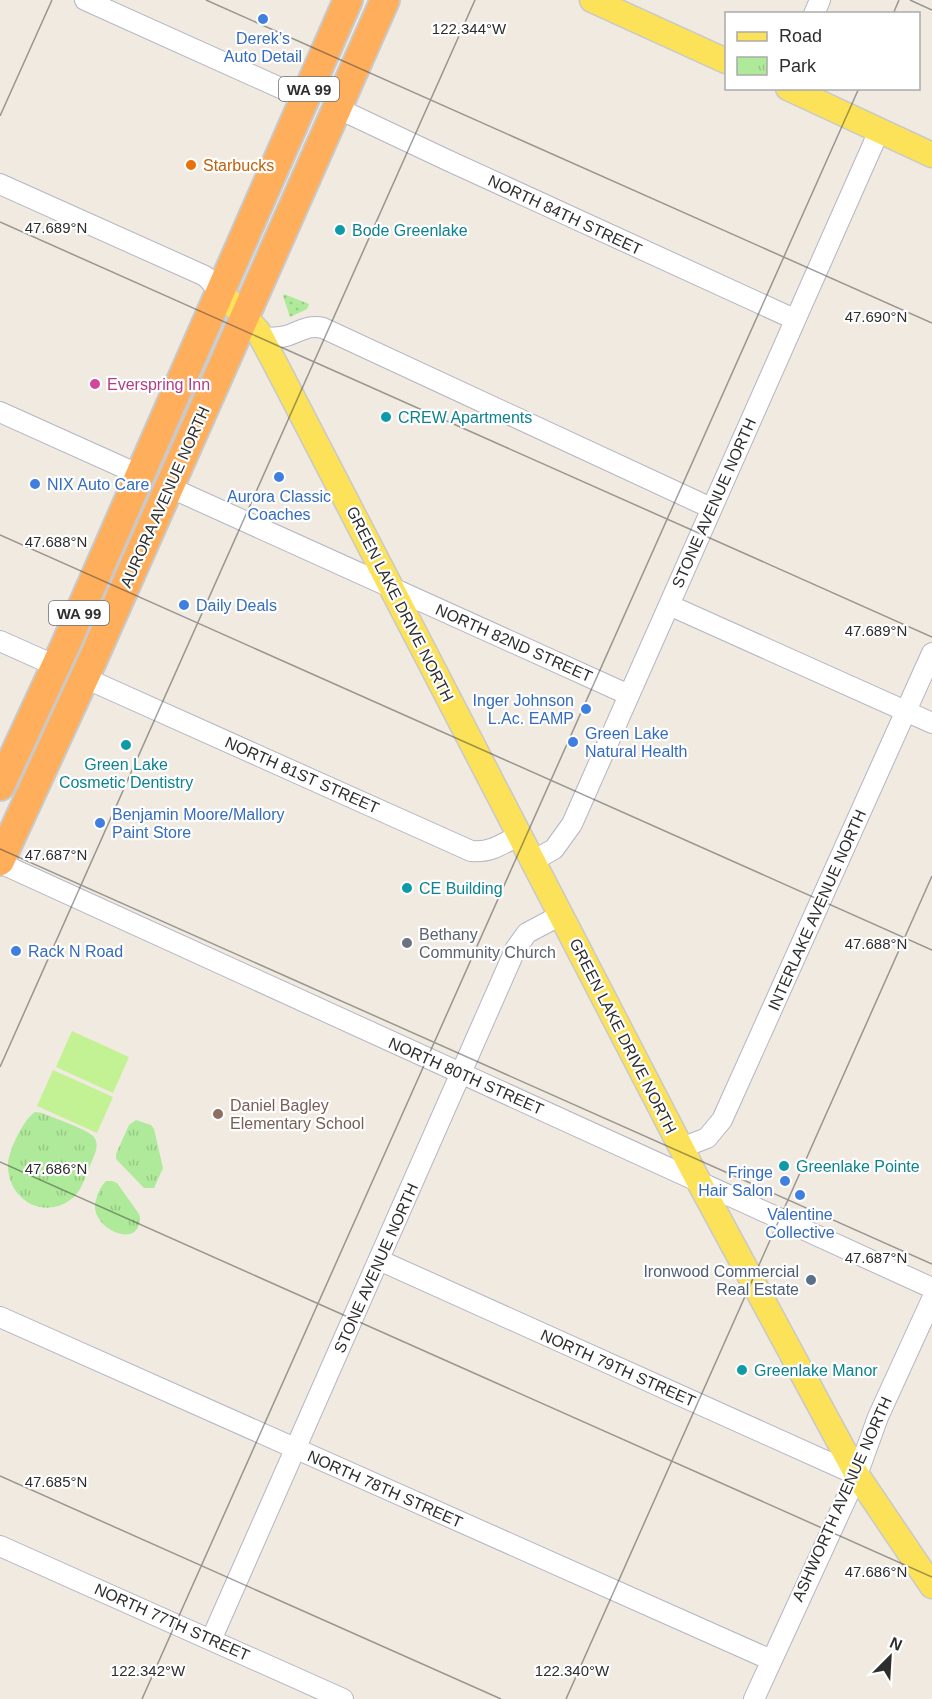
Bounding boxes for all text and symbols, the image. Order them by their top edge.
marker: Derek’s Auto Detail [256,12,270,26]
legend [725,12,920,90]
text: 122.344°W [432,20,507,37]
text: Road [779,26,822,46]
place label: Derek’s Auto Detail [224,30,302,65]
text: Park [779,56,817,76]
road number: WA 99 [279,77,339,101]
place label: Starbucks [203,157,274,174]
marker: Starbucks [184,158,198,172]
street label: NORTH 84TH STREET [485,172,645,258]
text: 47.689°N [25,219,87,236]
place label: Bode Greenlake [352,222,468,239]
marker: Bode Greenlake [333,223,347,237]
text: 47.690°N [845,308,907,325]
place label: Everspring Inn [107,376,210,393]
marker: Everspring Inn [88,377,102,391]
street label: AURORA AVENUE NORTH [117,404,213,590]
place label: CREW Apartments [398,409,532,426]
marker: CREW Apartments [379,410,393,424]
street label: STONE AVENUE NORTH [669,415,759,591]
marker: Aurora Classic Coaches [272,470,286,484]
place label: NIX Auto Care [47,476,149,493]
marker: NIX Auto Care [28,477,42,491]
place label: Aurora Classic Coaches [227,488,331,523]
street label: GREEN LAKE DRIVE NORTH [343,504,457,704]
text: 47.688°N [25,533,87,550]
place label: Daily Deals [196,597,277,614]
marker: Daily Deals [177,598,191,612]
road number: WA 99 [49,601,109,625]
street label: NORTH 82ND STREET [433,601,595,685]
text: 47.689°N [845,622,907,639]
place label: Inger Johnson L.Ac. EAMP [473,692,574,727]
marker: Inger Johnson L.Ac. EAMP [579,702,593,716]
place label: Green Lake Natural Health [585,725,687,760]
street label: NORTH 81ST STREET [222,733,382,817]
marker: Green Lake Natural Health [566,735,580,749]
marker: Green Lake Cosmetic Dentistry [119,738,133,752]
place label: Green Lake Cosmetic Dentistry [59,756,193,791]
place label: Benjamin Moore/Mallory Paint Store [112,806,285,841]
street label: INTERLAKE AVENUE NORTH [765,807,869,1013]
marker: Benjamin Moore/Mallory Paint Store [93,816,107,830]
text: 47.687°N [25,846,87,863]
place label: CE Building [419,880,503,897]
marker: CE Building [400,881,414,895]
place label: Bethany Community Church [419,926,556,961]
text: 47.688°N [845,935,907,952]
marker: Bethany Community Church [400,936,414,950]
street label: GREEN LAKE DRIVE NORTH [566,936,680,1136]
place label: Rack N Road [28,943,123,960]
marker: Rack N Road [9,944,23,958]
street label: NORTH 80TH STREET [386,1034,546,1118]
place label: Daniel Bagley Elementary School [230,1097,364,1132]
marker: Daniel Bagley Elementary School [211,1107,225,1121]
place label: Greenlake Pointe [796,1158,920,1175]
marker: Greenlake Pointe [777,1159,791,1173]
text: 47.686°N [25,1160,87,1177]
place label: Fringe Hair Salon [698,1164,773,1199]
marker: Fringe Hair Salon [778,1174,792,1188]
street label: STONE AVENUE NORTH [331,1180,421,1356]
marker: Valentine Collective [793,1188,807,1202]
place label: Valentine Collective [765,1206,835,1241]
text: 47.687°N [845,1249,907,1266]
place label: Ironwood Commercial Real Estate [643,1263,799,1298]
marker: Ironwood Commercial Real Estate [804,1273,818,1287]
street label: NORTH 79TH STREET [538,1326,698,1410]
place label: Greenlake Manor [754,1362,878,1379]
marker: Greenlake Manor [735,1363,749,1377]
street label: ASHWORTH AVENUE NORTH [789,1394,895,1604]
street label: NORTH 78TH STREET [305,1447,465,1531]
text: 47.685°N [25,1473,87,1490]
text: 47.686°N [845,1563,907,1580]
street label: NORTH 77TH STREET [92,1580,252,1664]
north arrow [860,1627,920,1687]
text: N [887,1634,905,1654]
text: 122.342°W [111,1662,186,1679]
text: 122.340°W [535,1662,610,1679]

